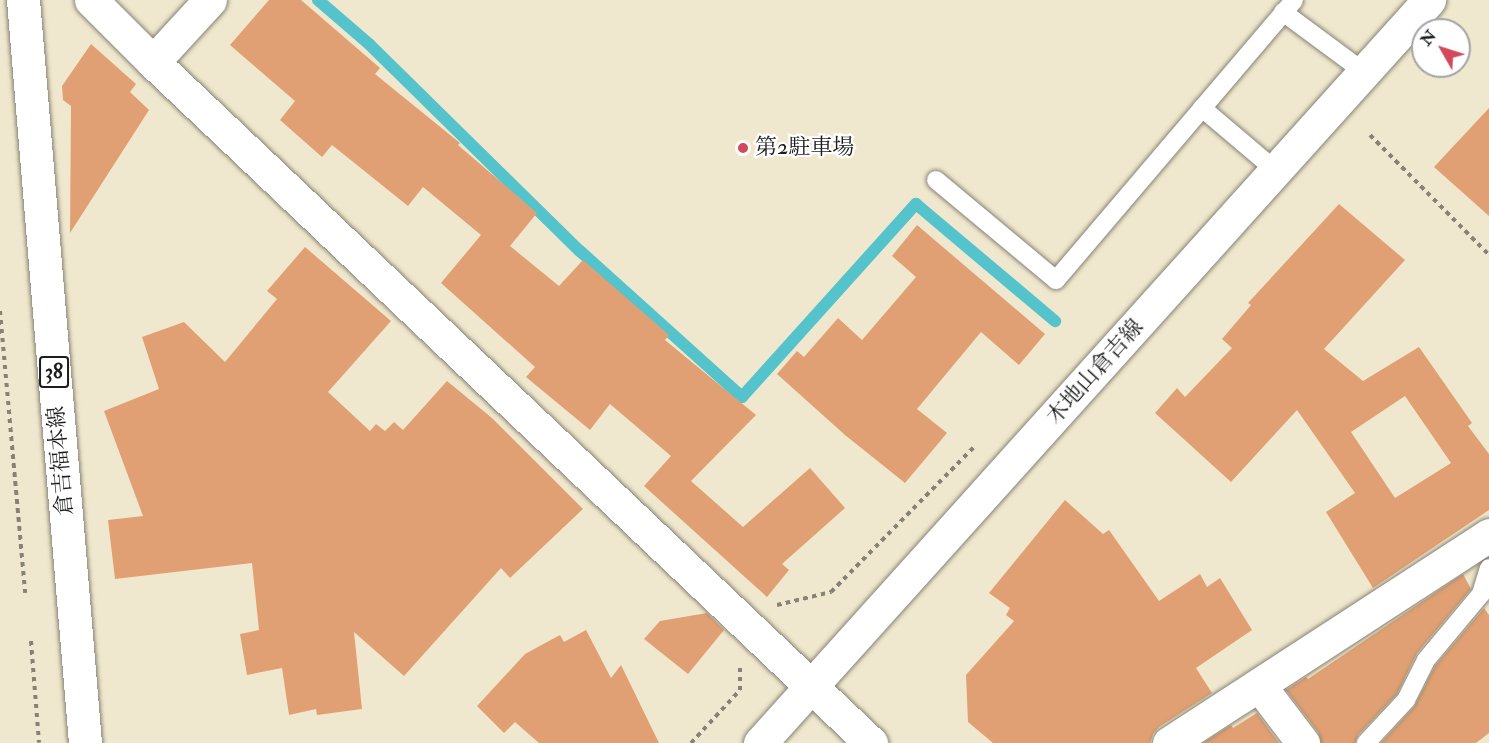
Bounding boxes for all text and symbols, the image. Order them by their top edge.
north arrow [1411,18,1471,78]
text: N [1416,26,1441,50]
place label: 第2駐車場 [755,135,854,161]
marker: 第2駐車場 [736,141,750,155]
street label: 木地山倉吉線 [1041,314,1149,430]
road number: 38 [39,354,69,390]
street label: 倉吉福本線 [43,405,79,517]

